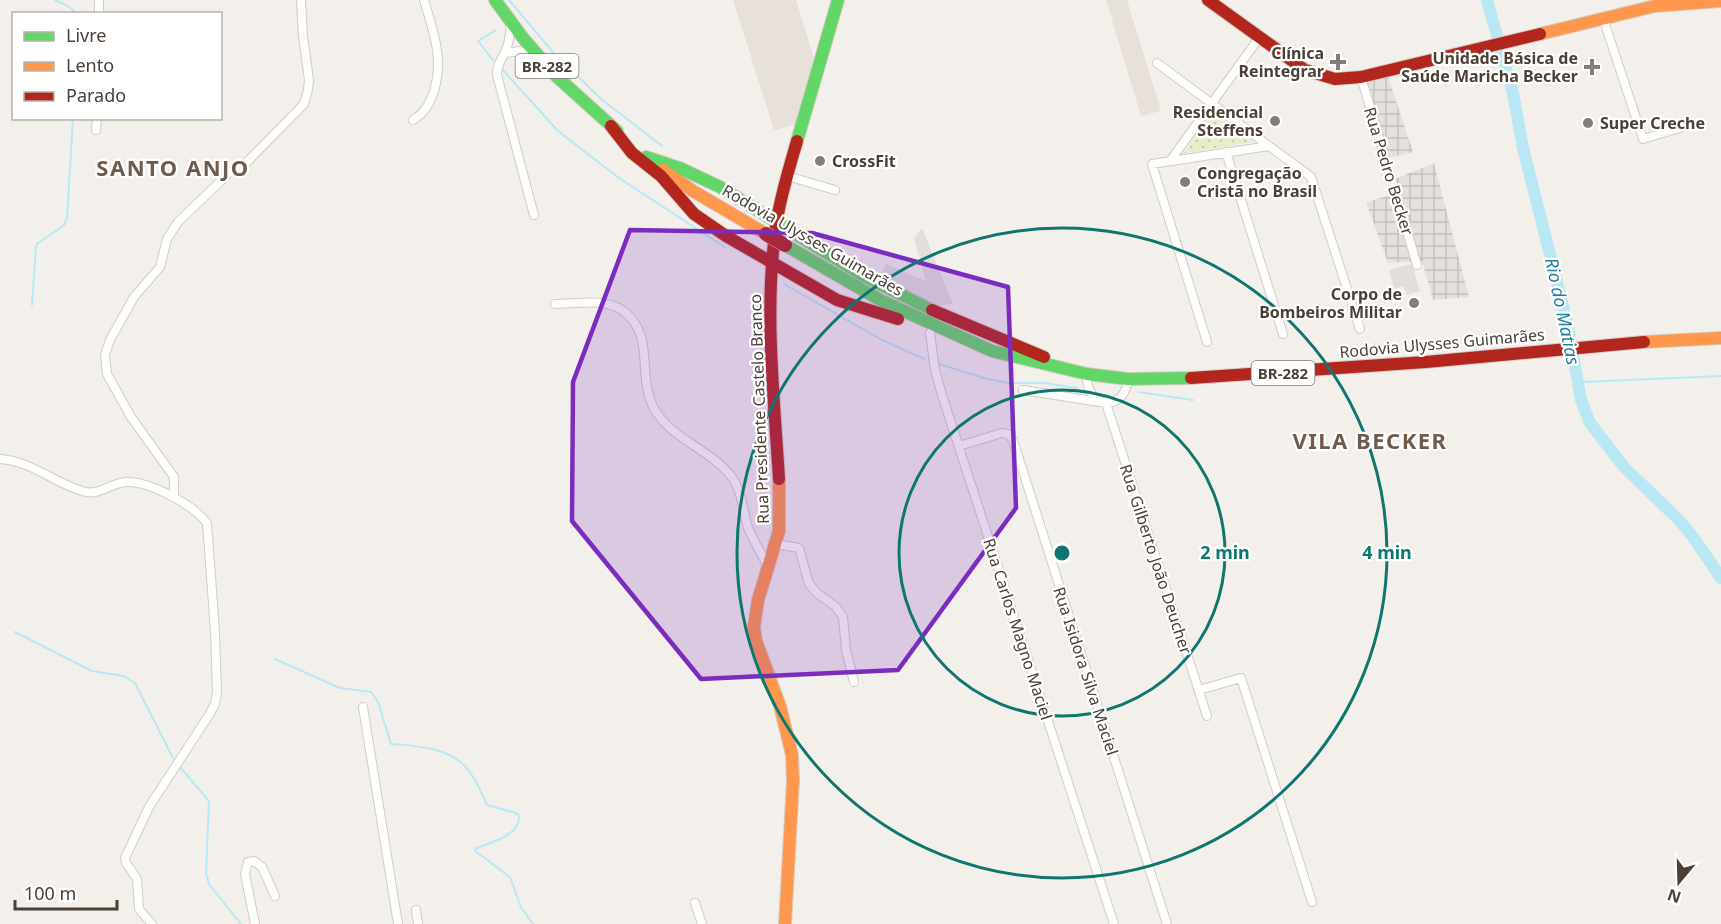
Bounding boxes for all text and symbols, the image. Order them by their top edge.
legend [12,12,222,120]
text: Livre [66,23,106,47]
place label: Clínica Reintegrar [1239,42,1324,82]
place label: Unidade Básica de Saúde Maricha Becker [1401,47,1578,87]
text: Lento [66,53,114,77]
marker: Clínica Reintegrar [1329,53,1347,71]
road number: BR-282 [516,54,578,78]
marker: Unidade Básica de Saúde Maricha Becker [1583,58,1601,76]
text: Parado [66,83,126,107]
place label: Residencial Steffens [1173,101,1263,141]
street label: Rua Pedro Becker [1359,104,1419,238]
place label: Super Creche [1600,112,1705,134]
marker: Residencial Steffens [1268,114,1282,128]
marker: Super Creche [1581,116,1595,130]
place label: CrossFit [832,150,896,172]
district label: SANTO ANJO [96,152,250,182]
marker: CrossFit [813,154,827,168]
place label: Congregação Cristã no Brasil [1197,162,1317,202]
marker: Congregação Cristã no Brasil [1178,175,1192,189]
street label: Rodovia Ulysses Guimarães [718,179,908,301]
water label: Rio do Matias [1540,255,1586,367]
place label: Corpo de Bombeiros Militar [1259,283,1402,323]
street label: Rua Presidente Castelo Branco [744,294,774,524]
marker: Corpo de Bombeiros Militar [1407,296,1421,310]
street label: Rodovia Ulysses Guimarães [1338,323,1546,363]
road number: BR-282 [1252,361,1314,385]
district label: VILA BECKER [1292,425,1448,455]
street label: Rua Gilberto João Deucher [1115,461,1197,657]
street label: Rua Carlos Magno Maciel [978,535,1058,723]
text: 2 min [1200,540,1250,564]
text: 4 min [1362,540,1412,564]
centre of rings [1052,543,1072,563]
street label: Rua Isidora Silva Maciel [1048,584,1124,758]
north arrow [1649,852,1709,912]
scale bar [15,873,117,911]
text: 100 m [24,881,76,905]
text: N [1664,884,1684,909]

